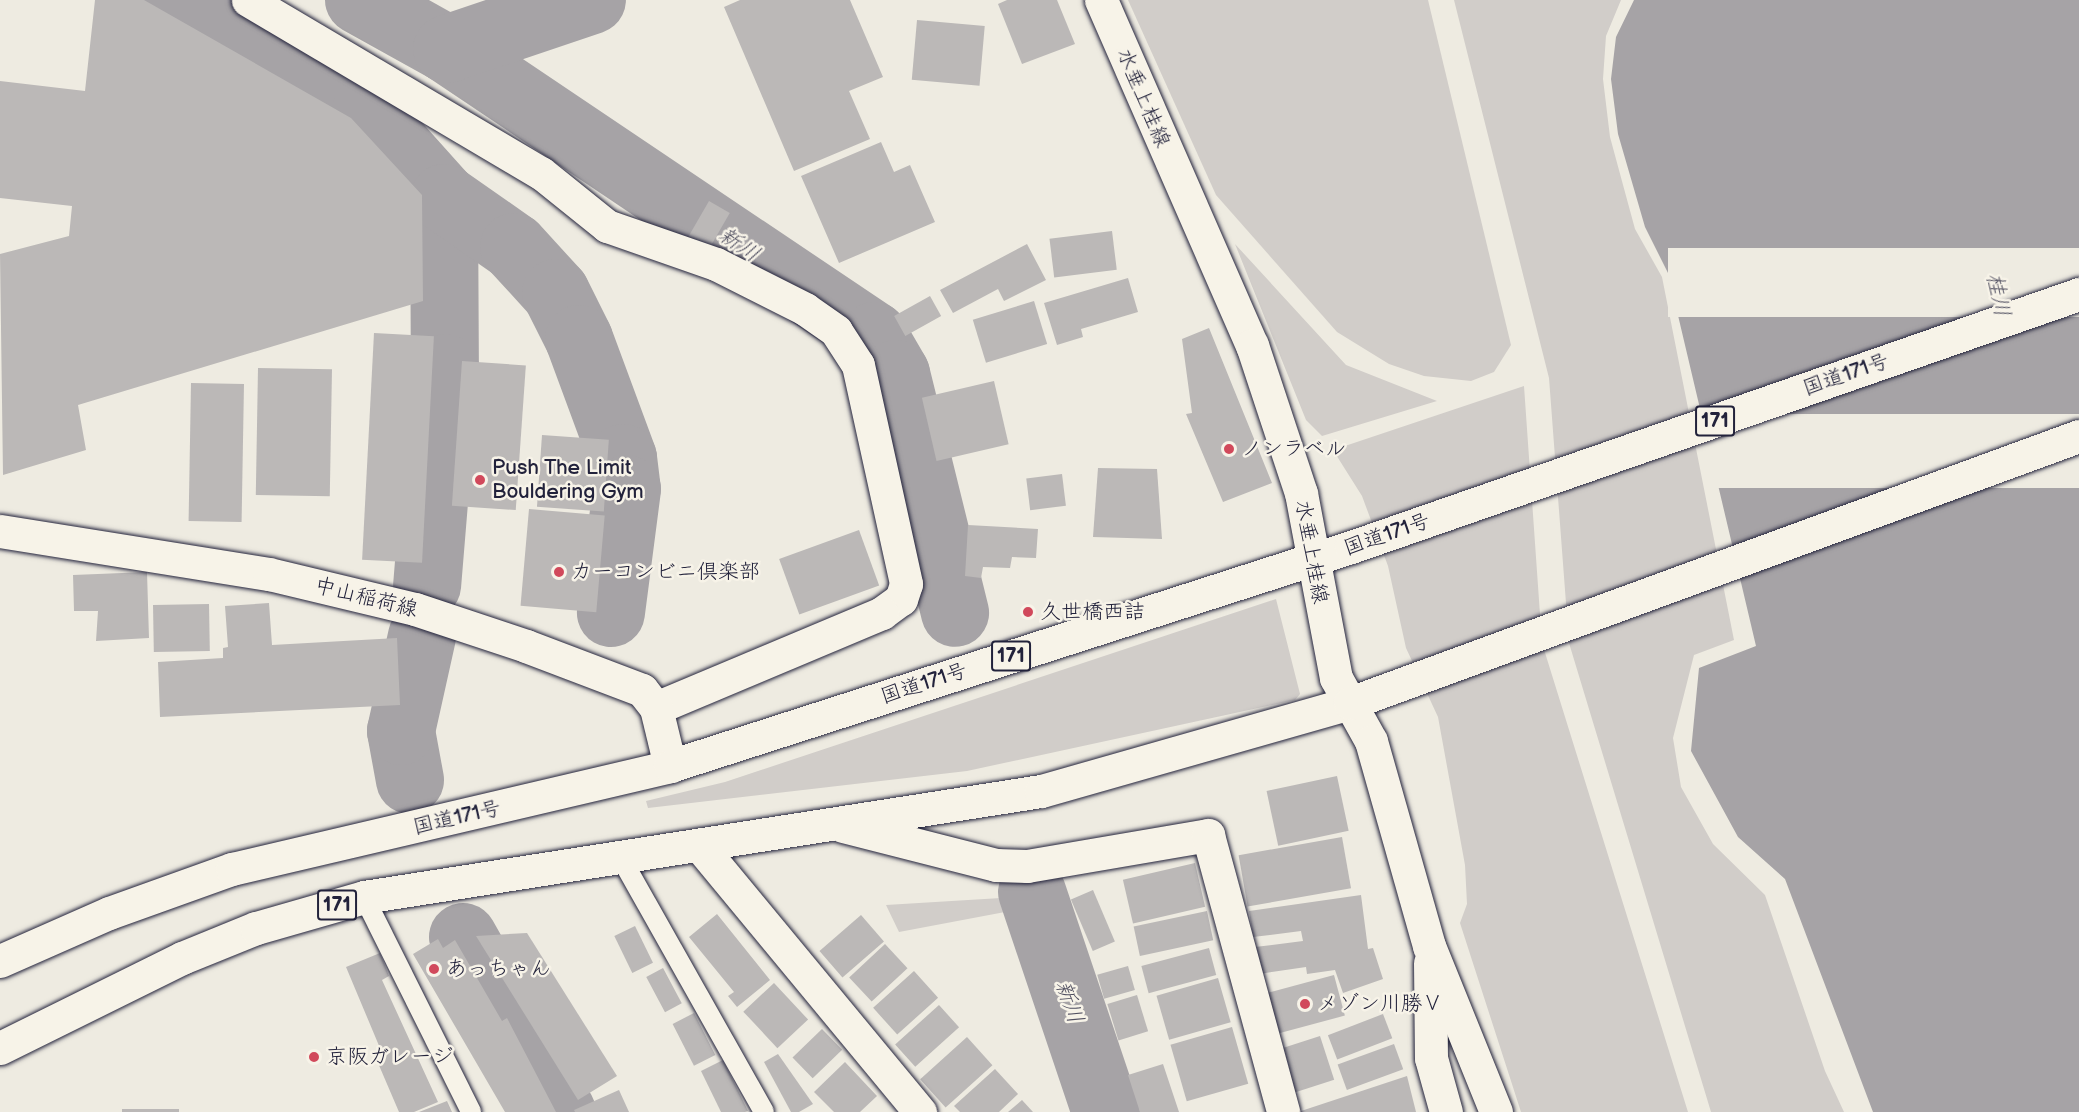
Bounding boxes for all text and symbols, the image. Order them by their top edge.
street label: 水垂上桂線 [1111,45,1175,151]
water label: 新川 [713,222,765,268]
water label: 桂川 [1981,271,2015,319]
street label: 国道171号 [1800,349,1892,401]
road number: 171 [1694,404,1736,438]
place label: ノンラベル [1241,436,1346,462]
marker: ノンラベル [1222,442,1236,456]
place label: Push The Limit Bouldering Gym [492,455,644,505]
marker: Push The Limit Bouldering Gym [473,473,487,487]
street label: 水垂上桂線 [1289,498,1333,606]
street label: 国道171号 [1341,509,1433,561]
place label: カーコンビニ倶楽部 [571,559,760,585]
marker: カーコンビニ倶楽部 [552,565,566,579]
street label: 中山稲荷線 [312,573,420,623]
place label: 久世橋西詰 [1040,599,1145,625]
marker: 久世橋西詰 [1021,605,1035,619]
road number: 171 [990,639,1032,673]
street label: 国道171号 [878,658,970,710]
street label: 国道171号 [411,796,503,840]
road number: 171 [316,888,358,922]
place label: あっちゃん [446,956,551,982]
marker: あっちゃん [427,962,441,976]
water label: 新川 [1049,977,1089,1027]
place label: メゾン川勝Ⅴ [1317,991,1443,1017]
marker: メゾン川勝Ⅴ [1298,997,1312,1011]
place label: 京阪ガレージ [326,1044,453,1070]
marker: 京阪ガレージ [307,1050,321,1064]

